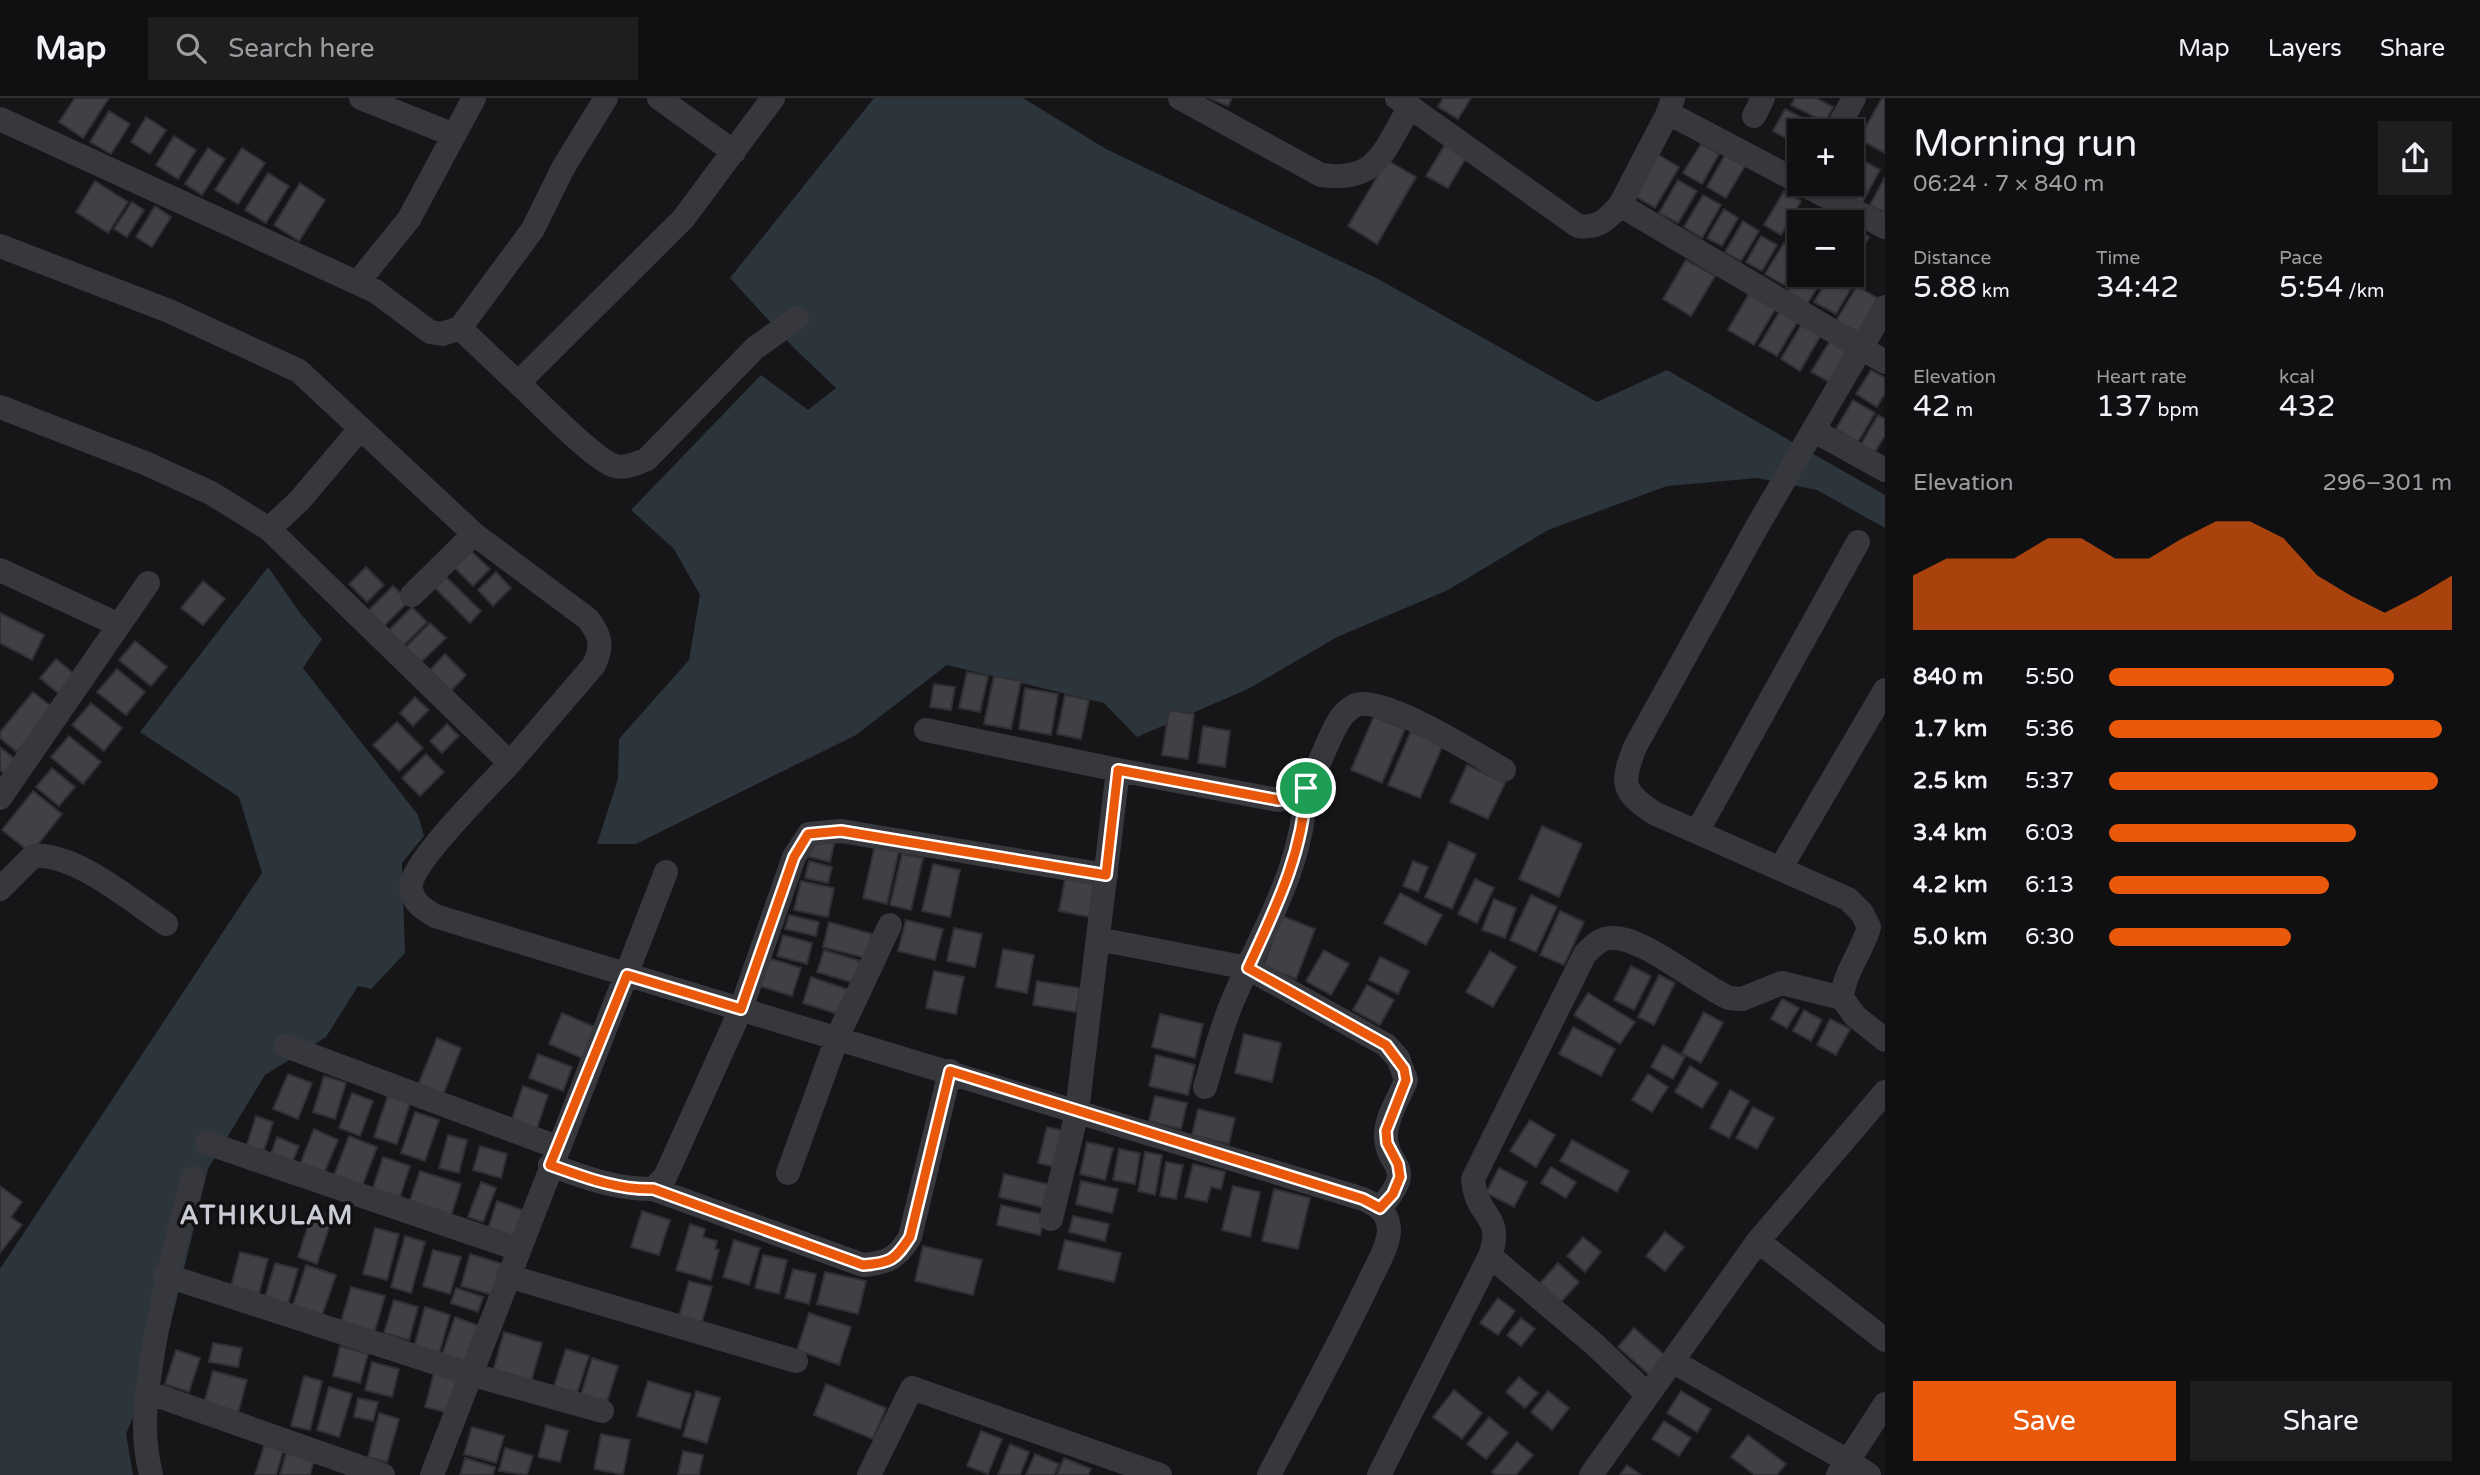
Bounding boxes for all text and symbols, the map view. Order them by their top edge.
search box [148,17,638,80]
text: Map [35,29,106,68]
icon: search [172,29,210,67]
text: Search here [228,33,374,64]
text: Map [2178,34,2230,63]
text: Layers [2268,34,2342,63]
text: Share [2380,34,2445,63]
map controls [1787,119,1864,287]
button: + [1787,119,1864,196]
text: Morning run [1913,121,2137,167]
button: share [2378,121,2452,195]
text: 06:24 · 7 × 840 m [1913,170,2104,198]
button: − [1787,210,1864,287]
text: Distance [1913,247,1991,269]
text: Time [2096,247,2140,269]
text: Pace [2279,247,2323,269]
text: 5.88 [1913,269,1977,306]
text: 34:42 [2096,269,2179,306]
text: 5:54 [2279,269,2343,306]
text: km [1977,280,2010,302]
text: /km [2343,280,2384,302]
text: Elevation [1913,366,1996,388]
text: Heart rate [2096,366,2187,388]
text: kcal [2279,366,2315,388]
text: 42 [1913,388,1951,425]
text: 137 [2096,388,2153,425]
text: 432 [2279,388,2336,425]
text: m [1951,399,1973,421]
text: bpm [2153,399,2199,421]
text: Elevation [1913,469,2014,497]
text: 296–301 m [2323,469,2452,497]
text: 840 m [1913,663,1983,691]
text: 5:50 [2025,663,2074,691]
text: 1.7 km [1913,715,1987,743]
text: 5:36 [2025,715,2074,743]
pin [1276,758,1336,818]
text: 2.5 km [1913,767,1988,795]
text: 5:37 [2025,767,2074,795]
icon: arrive [1287,769,1325,807]
text: 3.4 km [1913,819,1987,847]
text: 6:03 [2025,819,2074,847]
text: 4.2 km [1913,871,1988,899]
text: 6:13 [2025,871,2074,899]
text: 5.0 km [1913,923,1987,951]
text: 6:30 [2025,923,2074,951]
district label: ATHIKULAM [180,1200,354,1231]
button: Save [1913,1381,2176,1461]
button: Share [2190,1381,2452,1461]

